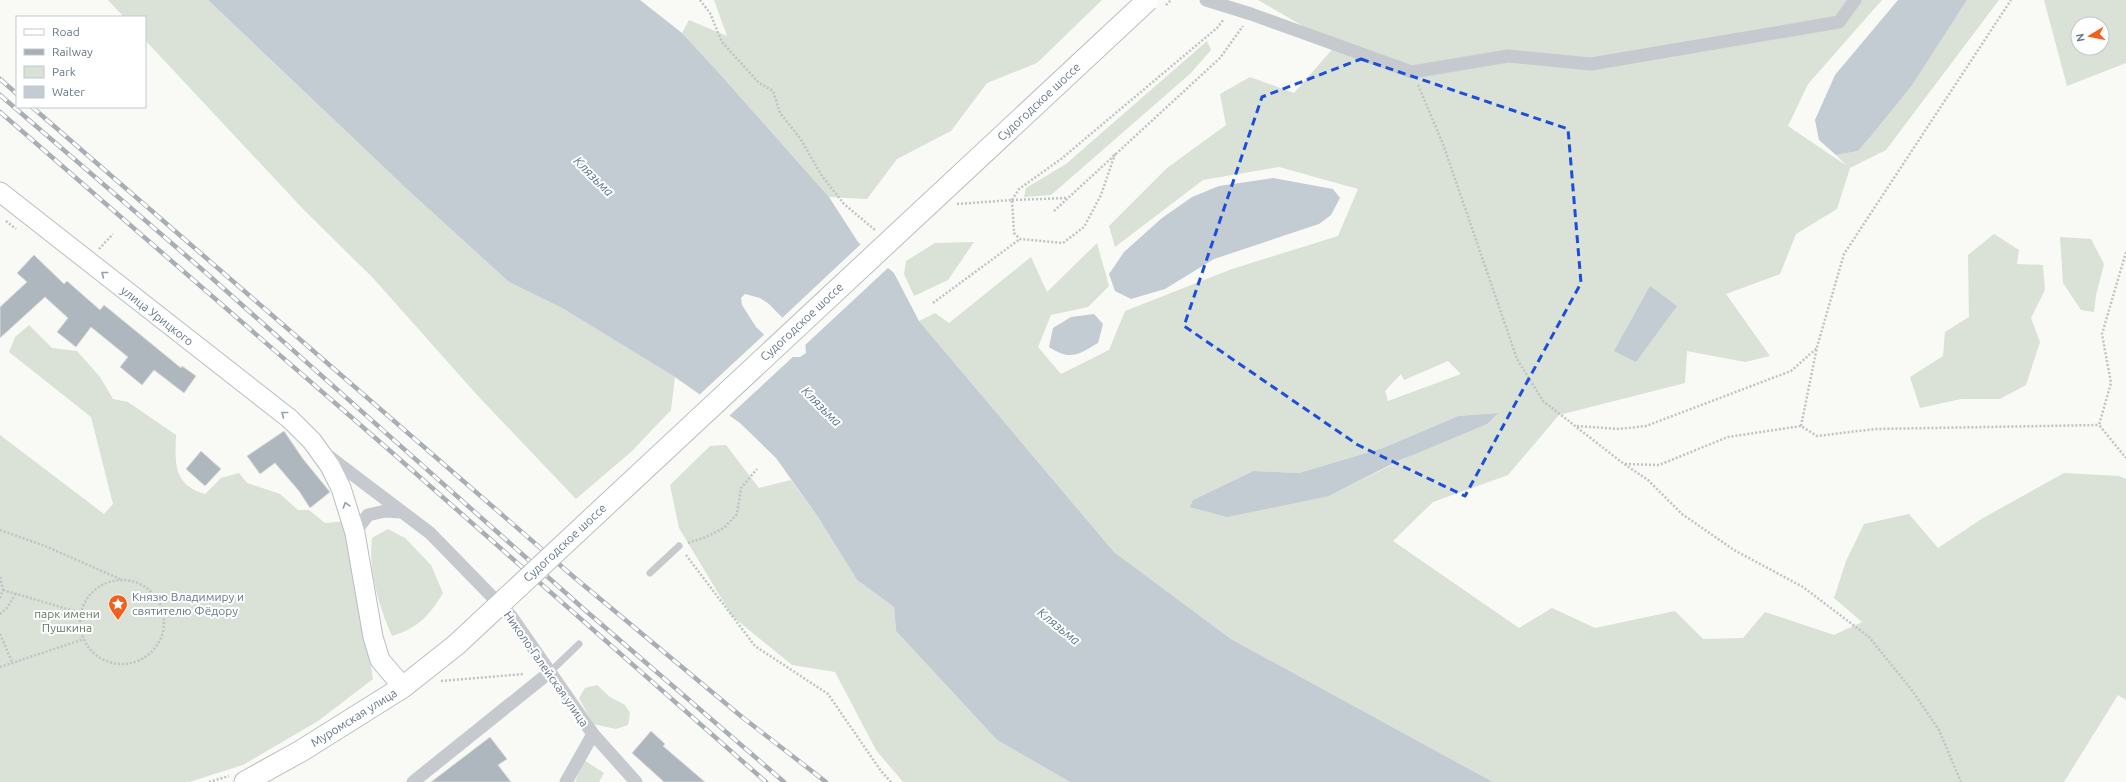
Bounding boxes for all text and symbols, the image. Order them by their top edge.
legend [16,16,146,108]
north arrow [2070,16,2110,56]
text: Road [52,25,80,38]
text: N [2074,33,2087,43]
text: Railway [52,45,93,58]
street label: Судогодское шоссе [995,60,1083,143]
text: Park [52,65,76,78]
text: Water [52,85,85,98]
water label: Клязьма [571,153,617,199]
one-way arrow [102,272,109,279]
street label: Судогодское шоссе [758,280,846,363]
street label: улица Урицкого [119,283,196,348]
water label: Клязьма [799,383,845,429]
one-way arrow [282,412,289,419]
street label: Судогодское шоссе [521,501,609,584]
one-way arrow [342,502,351,509]
place label: Князю Владимиру и святителю Фёдору [132,590,244,617]
place icon: Князю Владимиру и святителю Фёдору [107,593,129,621]
water label: Клязьма [1035,605,1083,647]
park label: парк имени Пушкина [34,607,100,634]
street label: Николо-Галейская улица [502,608,591,729]
street label: Муромская улица [308,686,399,749]

